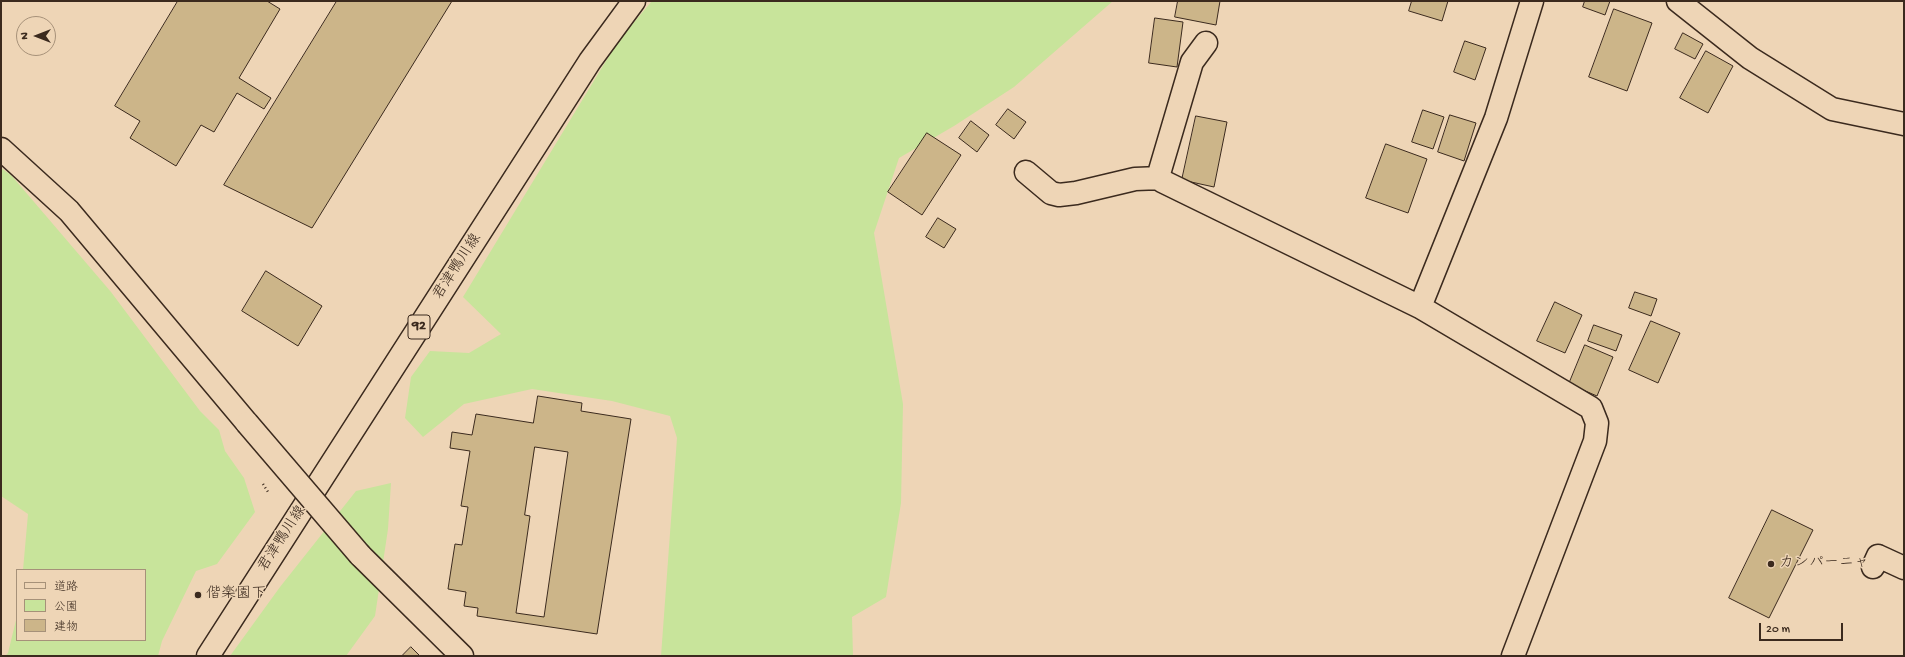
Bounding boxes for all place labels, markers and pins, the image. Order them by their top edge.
place label: カンパーニャ [1779,555,1869,573]
marker: カンパーニャ [1766,559,1776,569]
place label: 偕楽園下 [206,586,266,604]
marker: 偕楽園下 [193,590,203,600]

